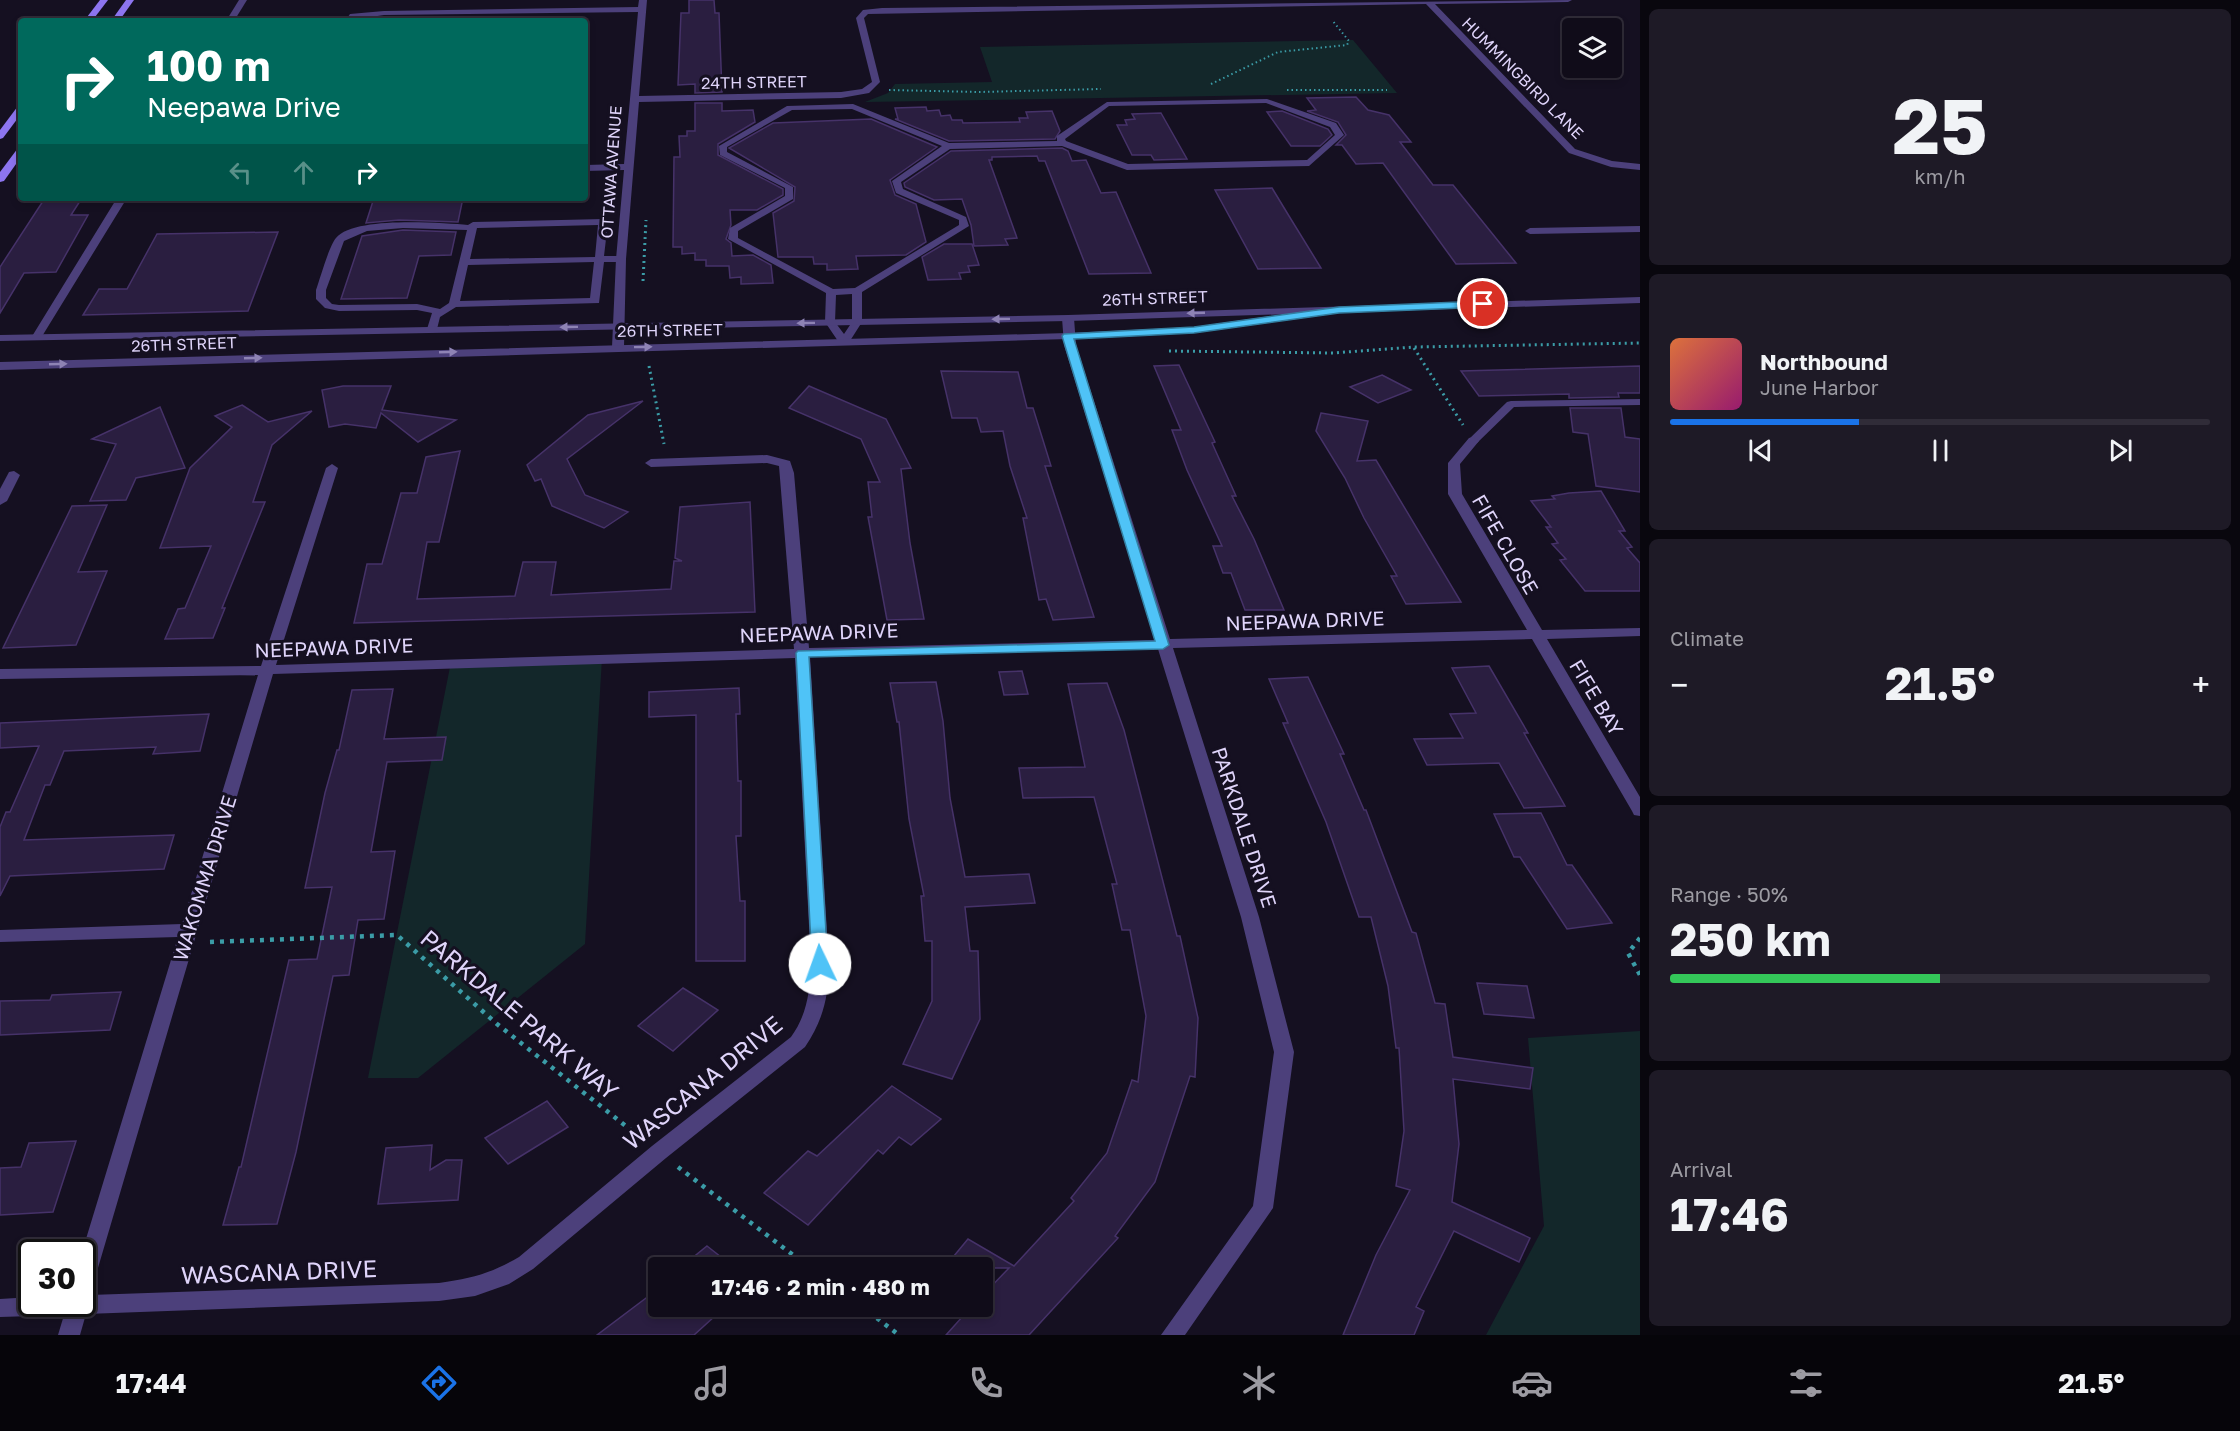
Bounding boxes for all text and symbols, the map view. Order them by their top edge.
street label: HUMMINGBIRD LANE [1458,13,1588,143]
map controls [1562,18,1622,78]
button: layers [1562,18,1622,78]
text: 100 m [147,40,270,90]
icon: right [48,42,126,120]
street label: 24TH STREET [701,71,807,93]
text: 25 [1892,78,1988,171]
text: Neepawa Drive [147,91,341,123]
street label: OTTAWA AVENUE [596,105,626,239]
icon: left [224,156,257,189]
icon: ahead [287,156,320,189]
icon: right [350,156,383,189]
text: km/h [1915,164,1965,188]
pin [1457,278,1508,329]
street label: 26TH STREET [1102,286,1208,310]
icon: arrive [1466,287,1499,320]
one-way arrow [1187,309,1206,318]
one-way arrow [992,315,1011,324]
one-way arrow [797,318,816,328]
street label: 26TH STREET [617,319,723,341]
one-way arrow [560,323,579,332]
street label: 26TH STREET [131,332,237,356]
one-way arrow [634,342,653,351]
one-way arrow [439,348,458,357]
text: Northbound [1760,348,1888,375]
one-way arrow [244,353,263,363]
one-way arrow [49,359,68,369]
text: June Harbor [1760,375,1879,399]
icon: previous [1744,434,1777,467]
icon: pause [1924,434,1957,467]
icon: next [2104,434,2137,467]
street label: FIFE CLOSE [1468,490,1544,598]
street label: NEEPAWA DRIVE [1225,605,1385,635]
street label: NEEPAWA DRIVE [739,617,899,647]
text: Climate [1670,626,1744,650]
street label: NEEPAWA DRIVE [254,632,414,662]
street label: FIFE BAY [1565,655,1629,740]
text: 21.5° [1885,656,1995,710]
text: − [1670,665,1688,704]
text: + [2192,665,2210,704]
street label: PARKDALE DRIVE [1208,744,1282,910]
street label: WAKOMMA DRIVE [167,792,241,964]
text: Range · 50% [1670,882,1788,906]
text: 250 km [1670,912,1831,966]
street label: PARKDALE PARK WAY [415,923,625,1106]
position arrow [788,932,852,996]
street label: WASCANA DRIVE [617,1009,787,1155]
text: Arrival [1670,1157,1733,1181]
text: 17:46 [1670,1187,1789,1241]
speed limit sign: 30 [18,1239,96,1317]
street label: WASCANA DRIVE [180,1253,378,1289]
text: 17:46 · 2 min · 480 m [711,1273,930,1300]
icon: directions [418,1362,460,1404]
icon: music [691,1362,733,1404]
icon: phone [965,1362,1007,1404]
icon: climate [1238,1362,1280,1404]
icon: car [1511,1362,1553,1404]
icon: filters [1785,1362,1827,1404]
text: 17:44 [116,1367,187,1399]
text: 21.5° [2058,1367,2124,1399]

